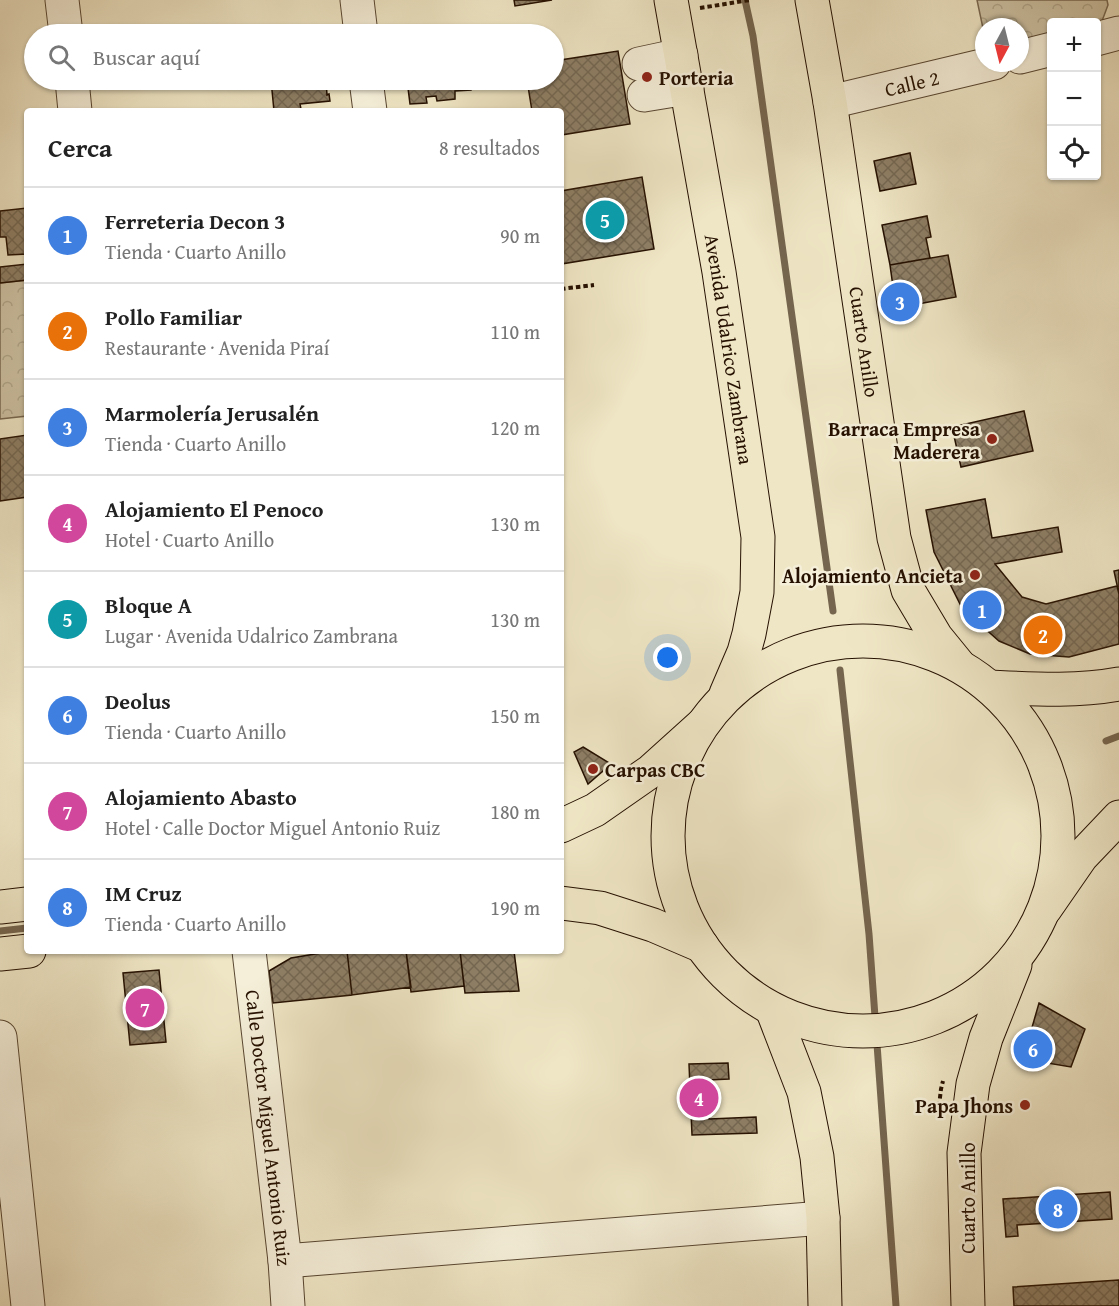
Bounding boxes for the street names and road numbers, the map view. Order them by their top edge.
street label: Calle 2 [882,62,942,103]
street label: Avenida Udalrico Zambrana [698,232,762,467]
street label: Cuarto Anillo [843,285,888,399]
street label: Calle Doctor Miguel Antonio Ruiz [239,988,300,1267]
street label: Cuarto Anillo [953,1142,982,1254]

